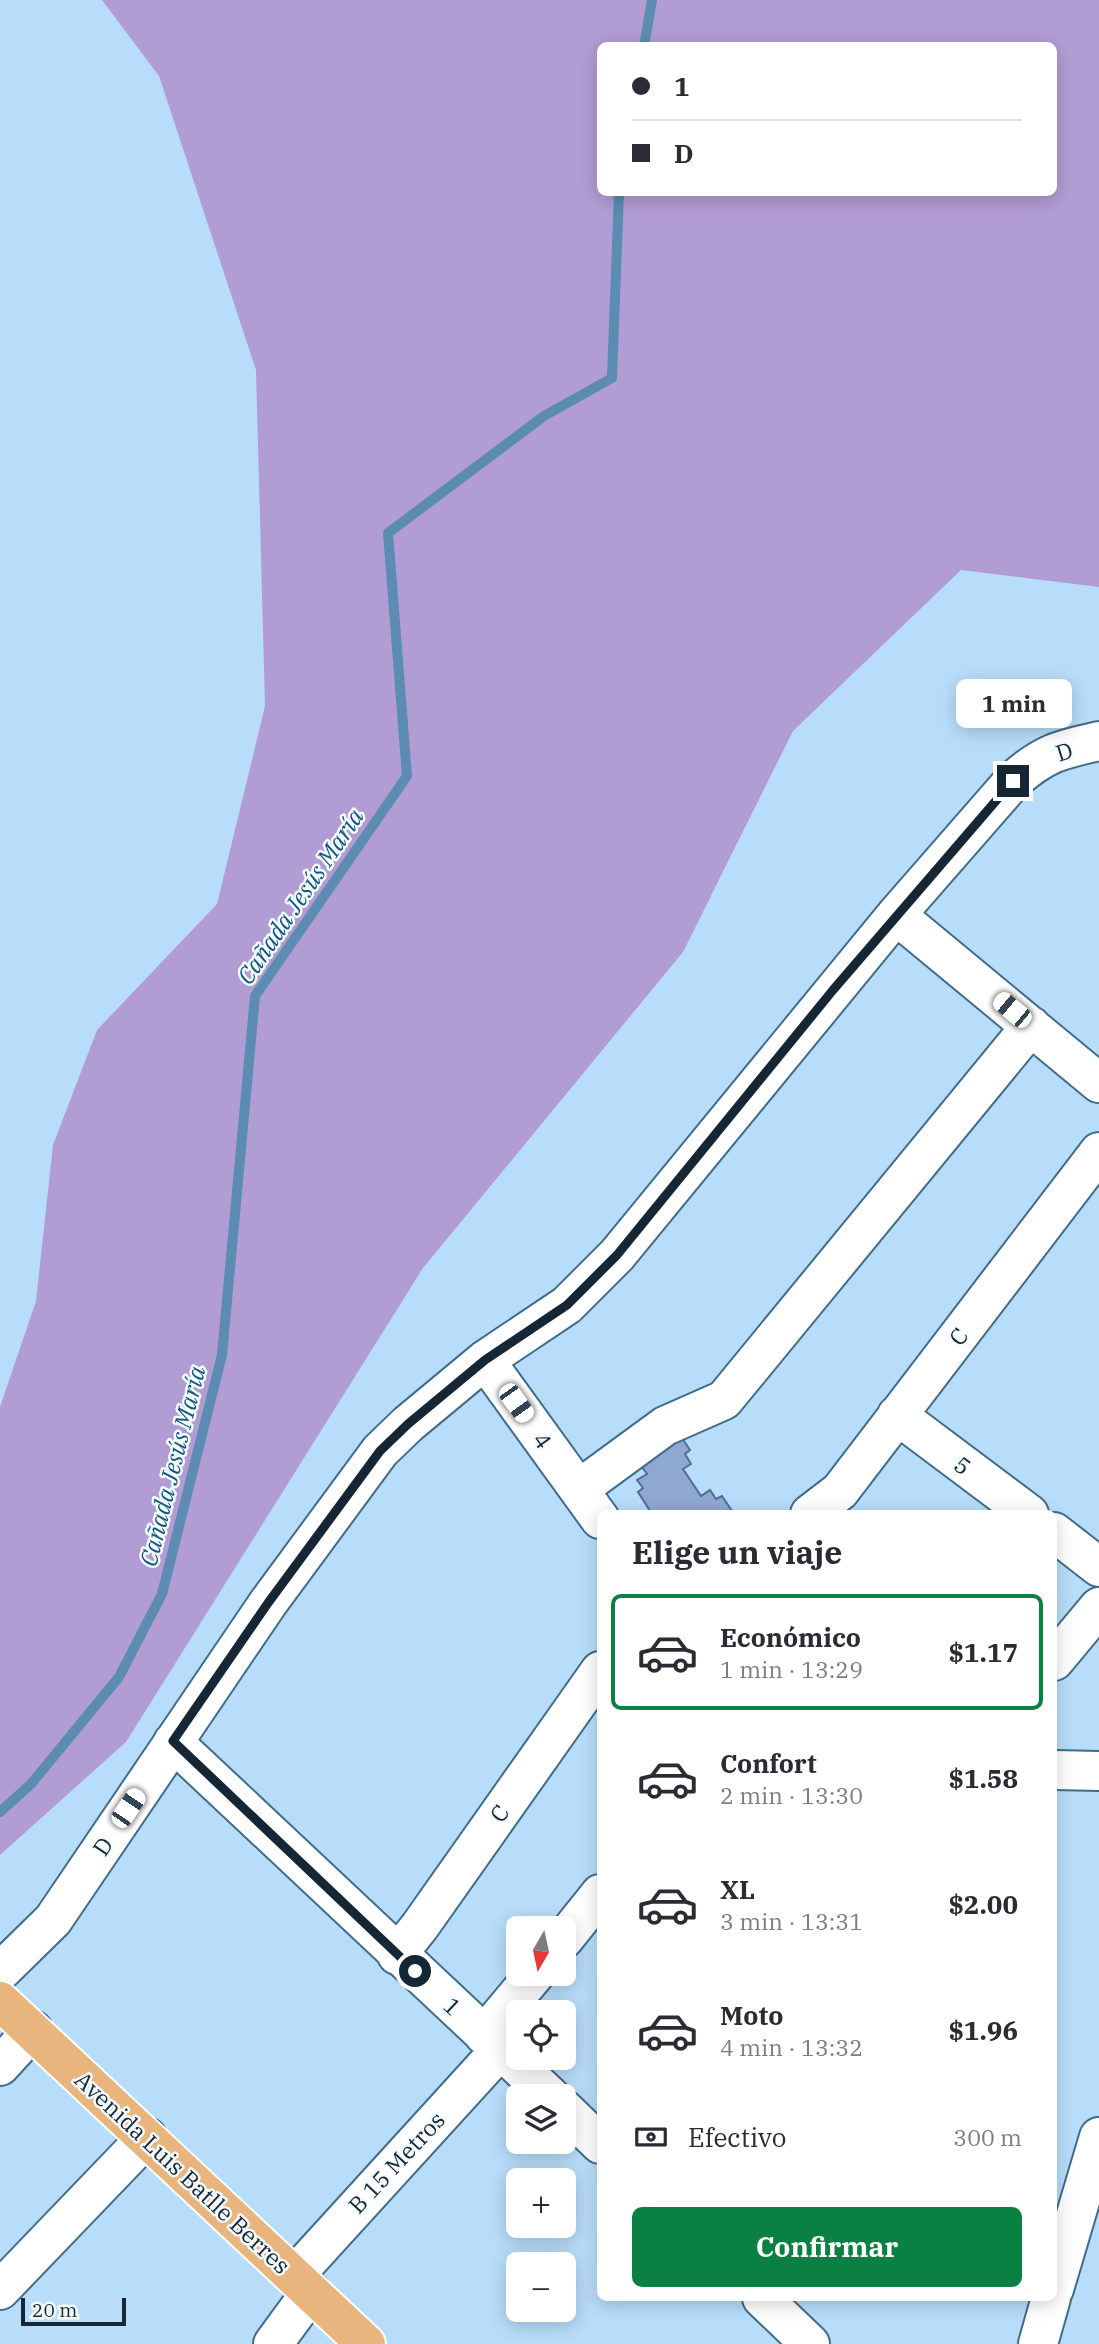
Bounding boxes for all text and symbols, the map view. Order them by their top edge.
text: 1 [674,69,690,103]
text: D [674,136,694,170]
callout: 1 min [955,680,1071,728]
text: 1 min [982,688,1046,718]
street label: D [1052,734,1076,768]
route end [997,765,1029,797]
water label: Cañada Jesús María [229,802,371,990]
car [990,988,1035,1032]
street label: C [942,1321,974,1351]
water label: Cañada Jesús María [132,1362,212,1570]
car [496,1380,537,1426]
street label: 4 [527,1426,559,1454]
street label: 5 [948,1449,978,1481]
text: Elige un viaje [632,1531,842,1573]
text: Económico [720,1620,861,1654]
icon: car [636,1621,699,1684]
text: $1.17 [948,1635,1018,1669]
text: 1 min · 13:29 [720,1654,863,1684]
text: Confort [720,1746,817,1780]
icon: car [636,1747,699,1810]
text: $1.58 [948,1761,1018,1795]
text: 2 min · 13:30 [720,1780,863,1810]
car [108,1785,149,1831]
street label: C [482,1798,516,1828]
street label: D [85,1831,119,1861]
text: XL [720,1872,755,1906]
icon: car [636,1873,699,1936]
text: $2.00 [948,1887,1018,1921]
text: 3 min · 13:31 [720,1906,863,1936]
north arrow [506,1916,576,1986]
map controls [506,1916,576,2322]
route start [399,1955,431,1987]
street label: 1 [438,1990,468,2022]
text: Moto [720,1998,783,2032]
icon: car [636,1999,699,2062]
button: locate [506,2000,576,2070]
text: $1.96 [948,2013,1018,2047]
text: 4 min · 13:32 [720,2032,863,2062]
street label: Avenida Luis Batlle Berres [69,2064,297,2280]
button: layers [506,2084,576,2154]
street label: B 15 Metros [341,2105,451,2219]
icon: cash [632,2118,670,2156]
text: Efectivo [688,2120,786,2154]
text: 300 m [953,2122,1022,2152]
button: + [506,2168,576,2238]
button: Confirmar [632,2207,1022,2287]
button: − [506,2252,576,2322]
scale bar [21,2295,126,2327]
text: 20 m [32,2298,77,2322]

